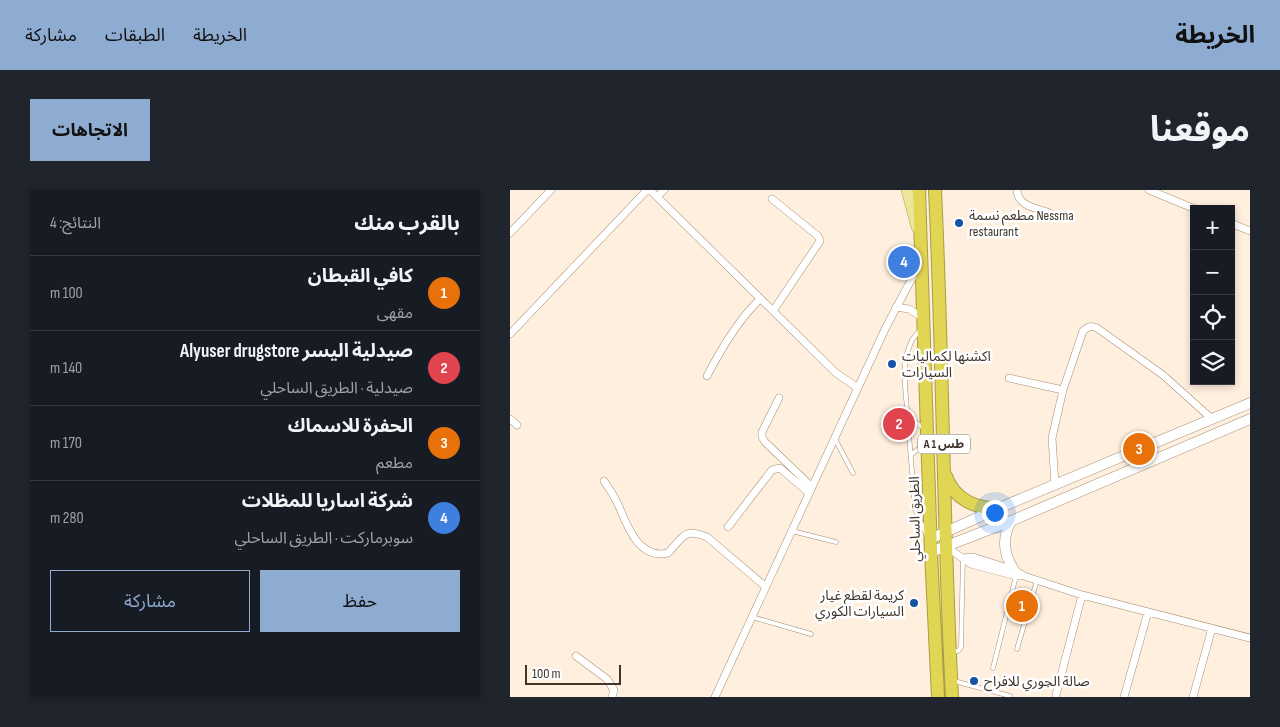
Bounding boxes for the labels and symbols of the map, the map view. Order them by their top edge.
place label: مطعم نسمة Nessma restaurant [969,207,1074,240]
marker: مطعم نسمة Nessma restaurant [953,217,965,229]
pin: 4 [888,243,920,281]
place label: اكشنها لكماليات السيارات [902,348,991,381]
marker: اكشنها لكماليات السيارات [886,358,898,370]
pin: 2 [883,405,915,443]
pin: 3 [1123,430,1155,468]
road number: A 1 طس [918,434,970,454]
street label: الطريق الساحلي [906,476,926,562]
your location [982,500,1008,526]
place label: كريمة لقطع غيار السيارات الكوري [815,587,904,622]
pin: 1 [1006,587,1038,625]
marker: كريمة لقطع غيار السيارات الكوري [908,597,920,609]
scale bar [525,662,621,685]
place label: صالة الجوري للافراح [984,673,1090,692]
marker: صالة الجوري للافراح [968,675,980,687]

